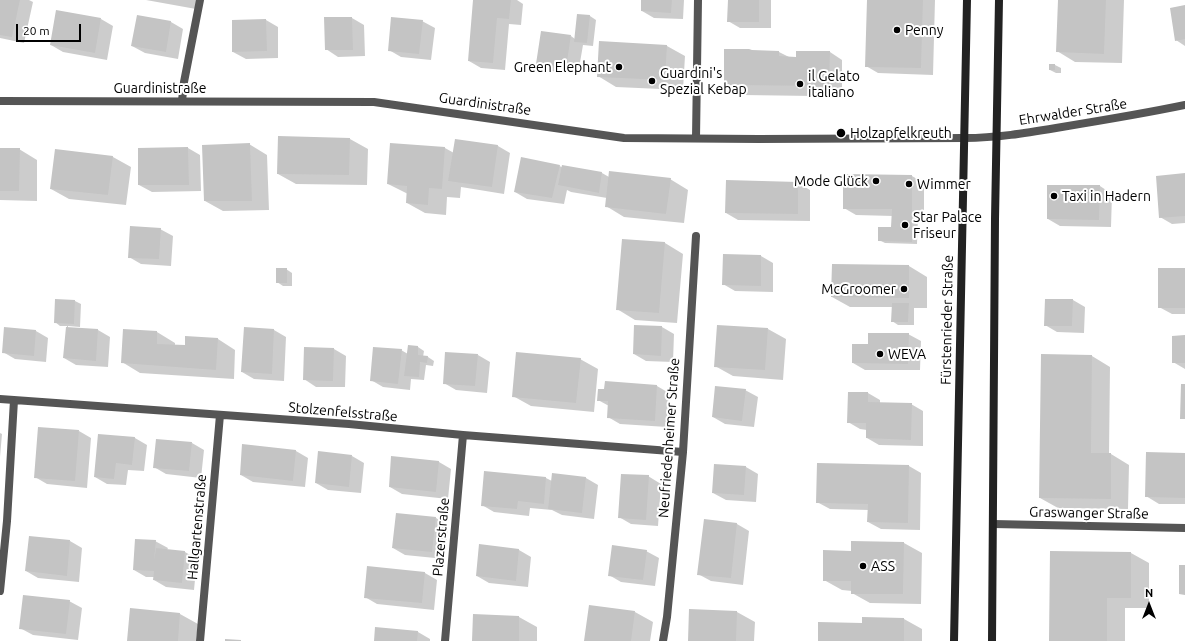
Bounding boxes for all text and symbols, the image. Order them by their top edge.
scale bar [18,16,83,42]
place label: Penny [905,22,943,38]
text: 20 m [23,24,50,37]
marker: Penny [892,25,902,35]
place label: Green Elephant [514,59,611,75]
marker: Green Elephant [614,62,624,72]
place label: Guardini's Spezial Kebap [660,65,747,98]
place label: il Gelato italiano [808,68,860,100]
marker: Guardini's Spezial Kebap [647,76,657,86]
marker: il Gelato italiano [795,79,805,89]
street label: Guardinistraße [114,80,206,96]
street label: Guardinistraße [438,89,532,119]
street label: Ehrwalder Straße [1018,95,1128,129]
place label: Holzapfelkreuth [850,125,952,141]
marker: Holzapfelkreuth [835,127,847,139]
place label: Mode Glück [794,173,868,189]
marker: Mode Glück [871,176,881,186]
place label: Wimmer [917,176,971,192]
marker: Wimmer [904,179,914,189]
place label: Taxi in Hadern [1062,188,1151,204]
marker: Taxi in Hadern [1049,191,1059,201]
place label: Star Palace Friseur [913,209,982,242]
marker: Star Palace Friseur [900,220,910,230]
street label: Fürstenrieder Straße [937,255,957,385]
place label: McGroomer [821,281,896,297]
marker: McGroomer [899,284,909,294]
place label: WEVA [888,346,926,362]
marker: WEVA [875,349,885,359]
street label: Neufriedenheimer Straße [655,357,683,519]
street label: Stolzenfelsstraße [288,399,398,425]
street label: Hallgartenstraße [184,473,210,581]
street label: Plazerstraße [429,497,453,577]
street label: Graswanger Straße [1029,504,1149,522]
place label: ASS [871,558,895,574]
marker: ASS [858,561,868,571]
north arrow [1129,585,1169,625]
text: N [1145,587,1153,599]

